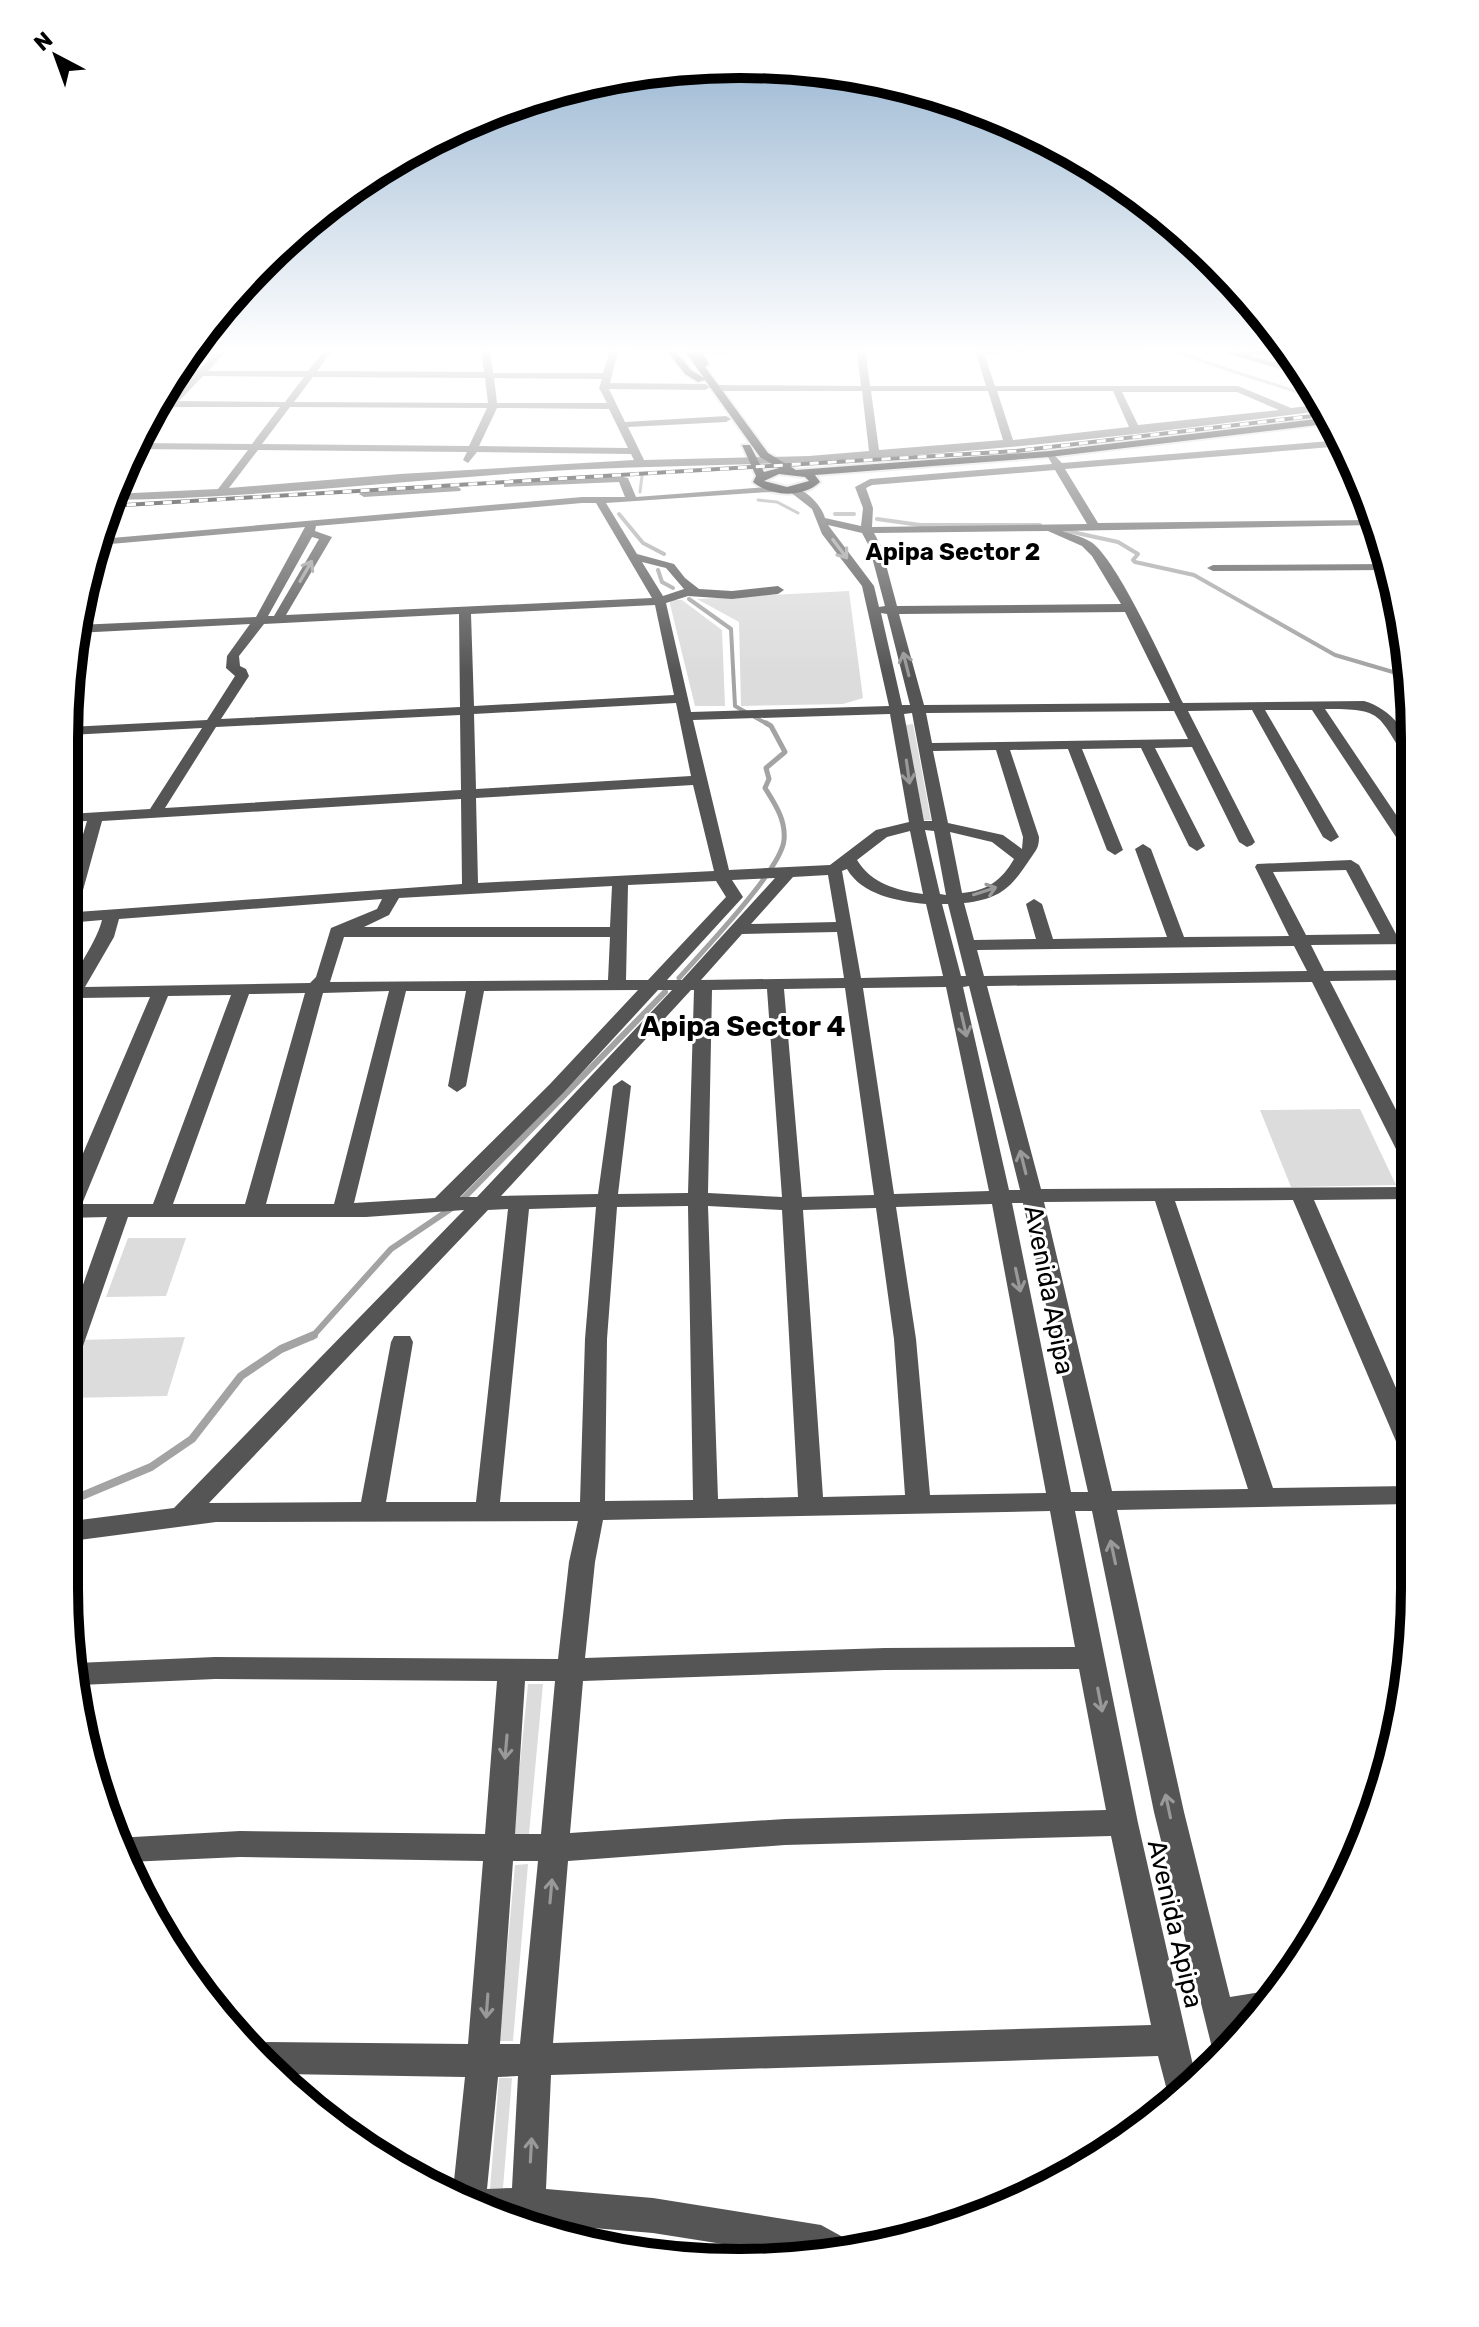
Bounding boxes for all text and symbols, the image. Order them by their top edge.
north arrow [16,16,96,96]
text: N [28,26,58,57]
one-way arrow [831,537,848,559]
district label: Apipa Sector 2 [866,538,1040,566]
one-way arrow [298,560,314,583]
one-way arrow [898,651,913,677]
one-way arrow [901,759,916,784]
one-way arrow [972,883,997,898]
district label: Apipa Sector 4 [640,1010,846,1043]
one-way arrow [957,1012,972,1038]
one-way arrow [1015,1150,1030,1175]
street label: Avenida Apipa [1017,1203,1081,1377]
one-way arrow [1012,1266,1027,1292]
one-way arrow [1105,1540,1120,1565]
one-way arrow [1093,1687,1108,1712]
one-way arrow [498,1733,513,1760]
one-way arrow [1160,1794,1175,1819]
street label: Avenida Apipa [1141,1837,1209,2011]
one-way arrow [544,1878,559,1905]
one-way arrow [479,1992,494,2019]
one-way arrow [524,2137,539,2164]

